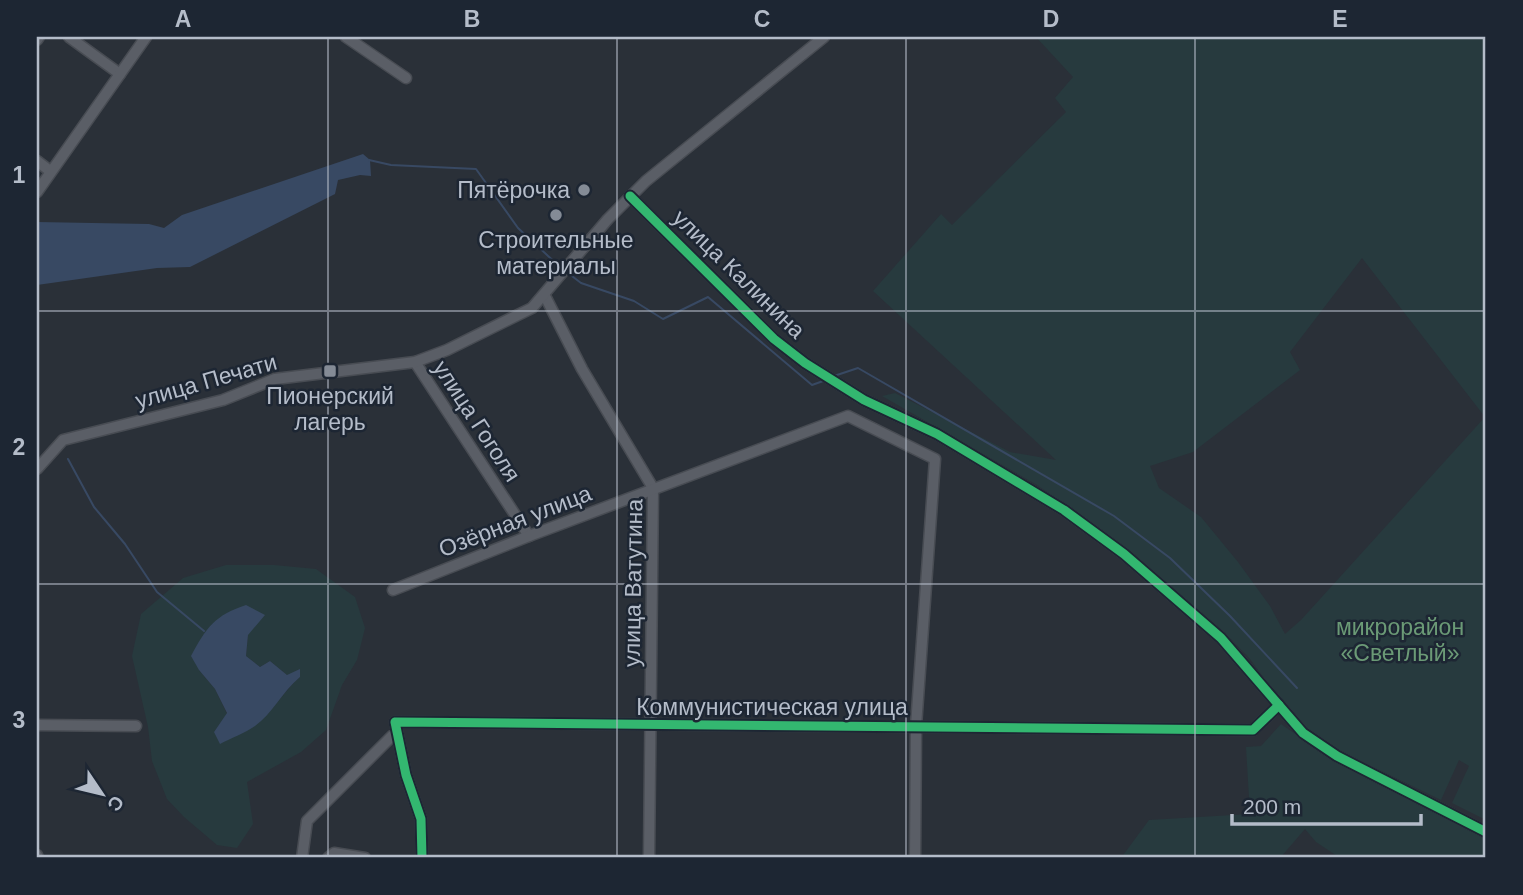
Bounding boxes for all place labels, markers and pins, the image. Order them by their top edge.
place label: Пятёрочка [457,177,570,203]
marker: Пятёрочка [576,182,592,198]
marker: Строительные материалы [548,207,564,223]
place label: Строительные материалы [478,227,634,279]
marker: Пионерский лагерь [322,363,338,379]
place label: Пионерский лагерь [266,383,394,435]

